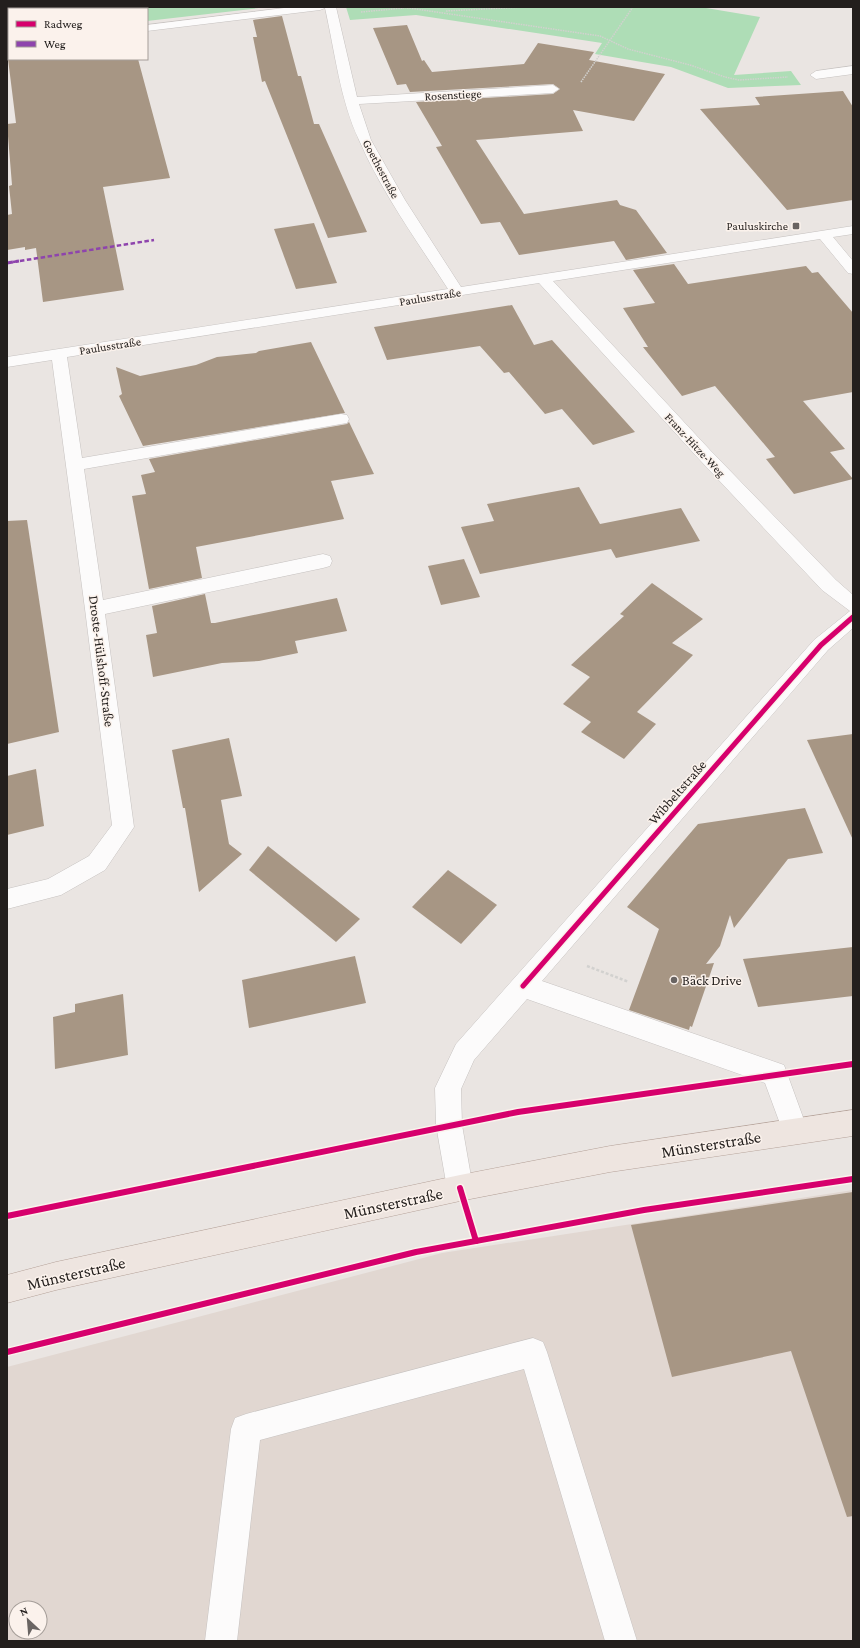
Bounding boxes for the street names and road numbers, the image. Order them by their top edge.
street label: Rosenstiege [424,87,482,103]
street label: Goethestraße [360,137,402,201]
street label: Paulusstraße [398,285,462,309]
street label: Paulusstraße [78,334,142,358]
street label: Franz-Hitze-Weg [662,410,728,480]
street label: Droste-Hülshoff-Straße [86,594,118,728]
street label: Wibbeltstraße [645,756,709,828]
street label: Münsterstraße [660,1127,762,1162]
street label: Münsterstraße [342,1184,444,1223]
street label: Münsterstraße [25,1253,127,1294]

